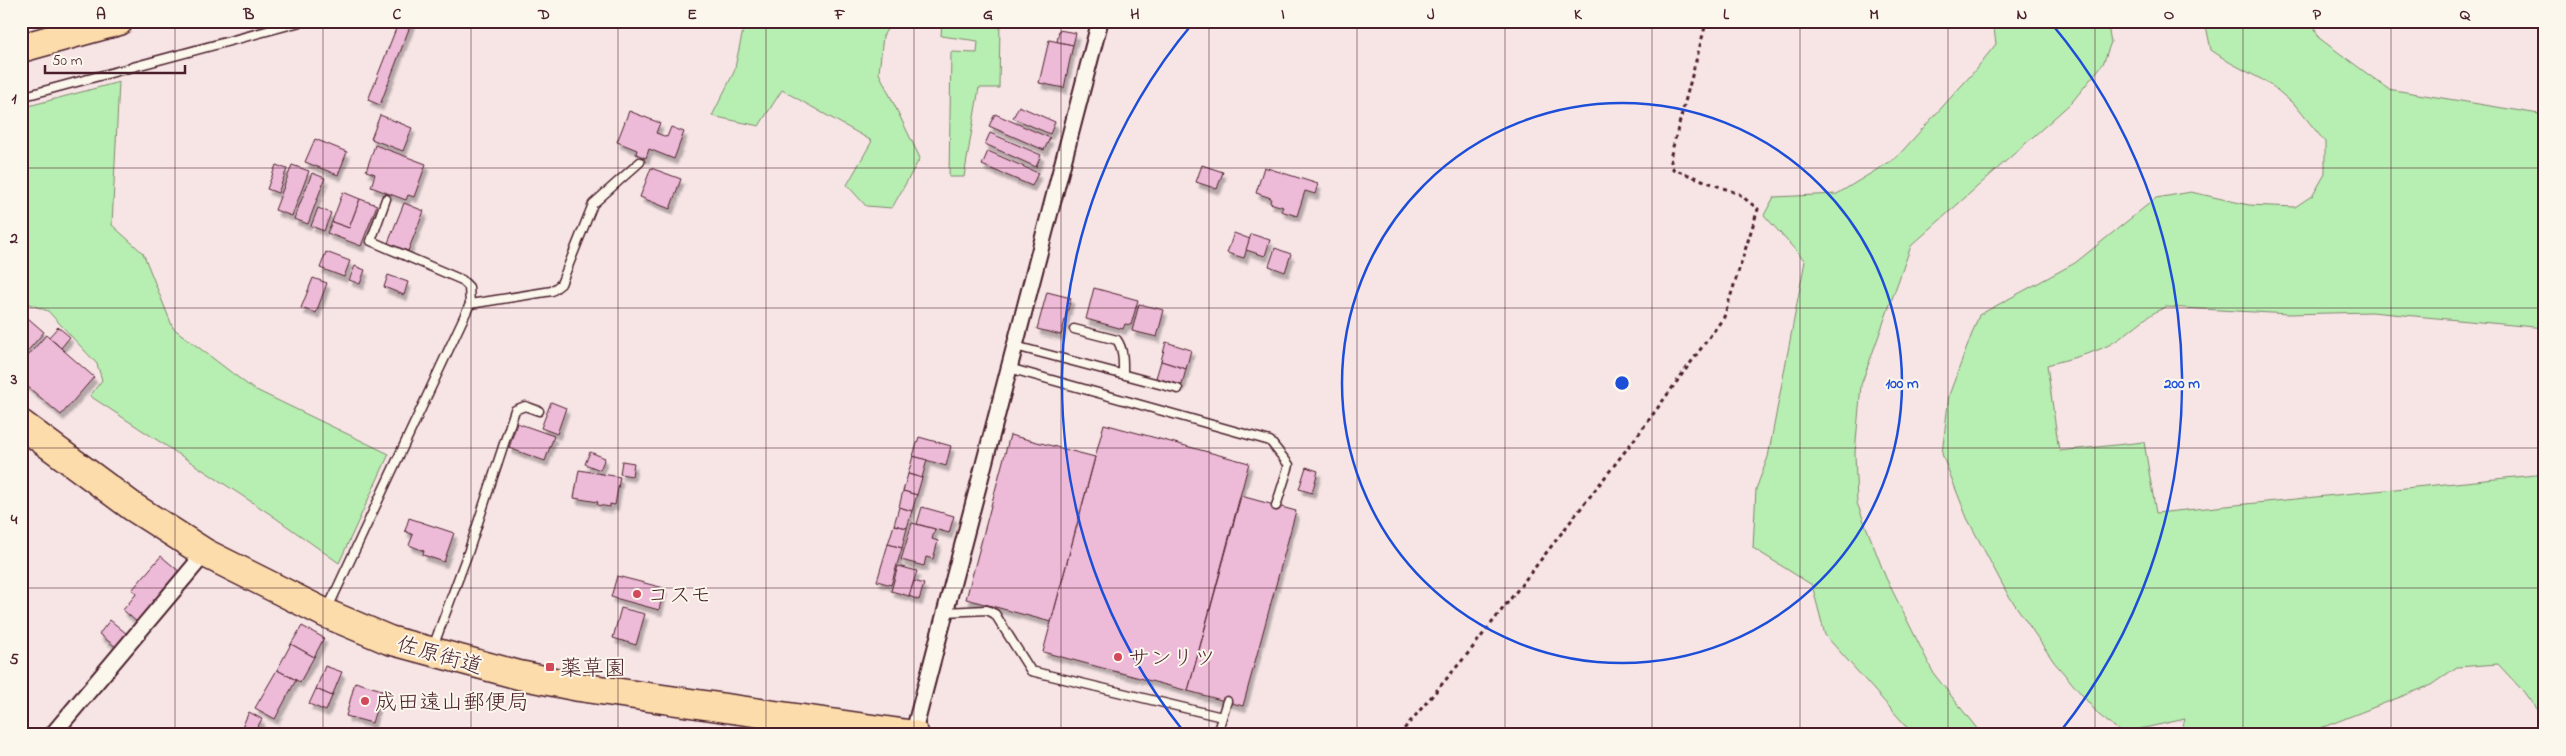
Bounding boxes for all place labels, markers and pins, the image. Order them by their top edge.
centre of rings [1613,374,1631,392]
place label: コスモ [647,581,712,613]
marker: コスモ [631,588,643,600]
place label: サンリツ [1128,644,1216,676]
marker: サンリツ [1112,651,1124,663]
place label: 薬草園 [560,654,626,686]
marker: 薬草園 [544,661,556,673]
place label: 成田遠山郵便局 [375,688,529,720]
marker: 成田遠山郵便局 [359,695,371,707]

